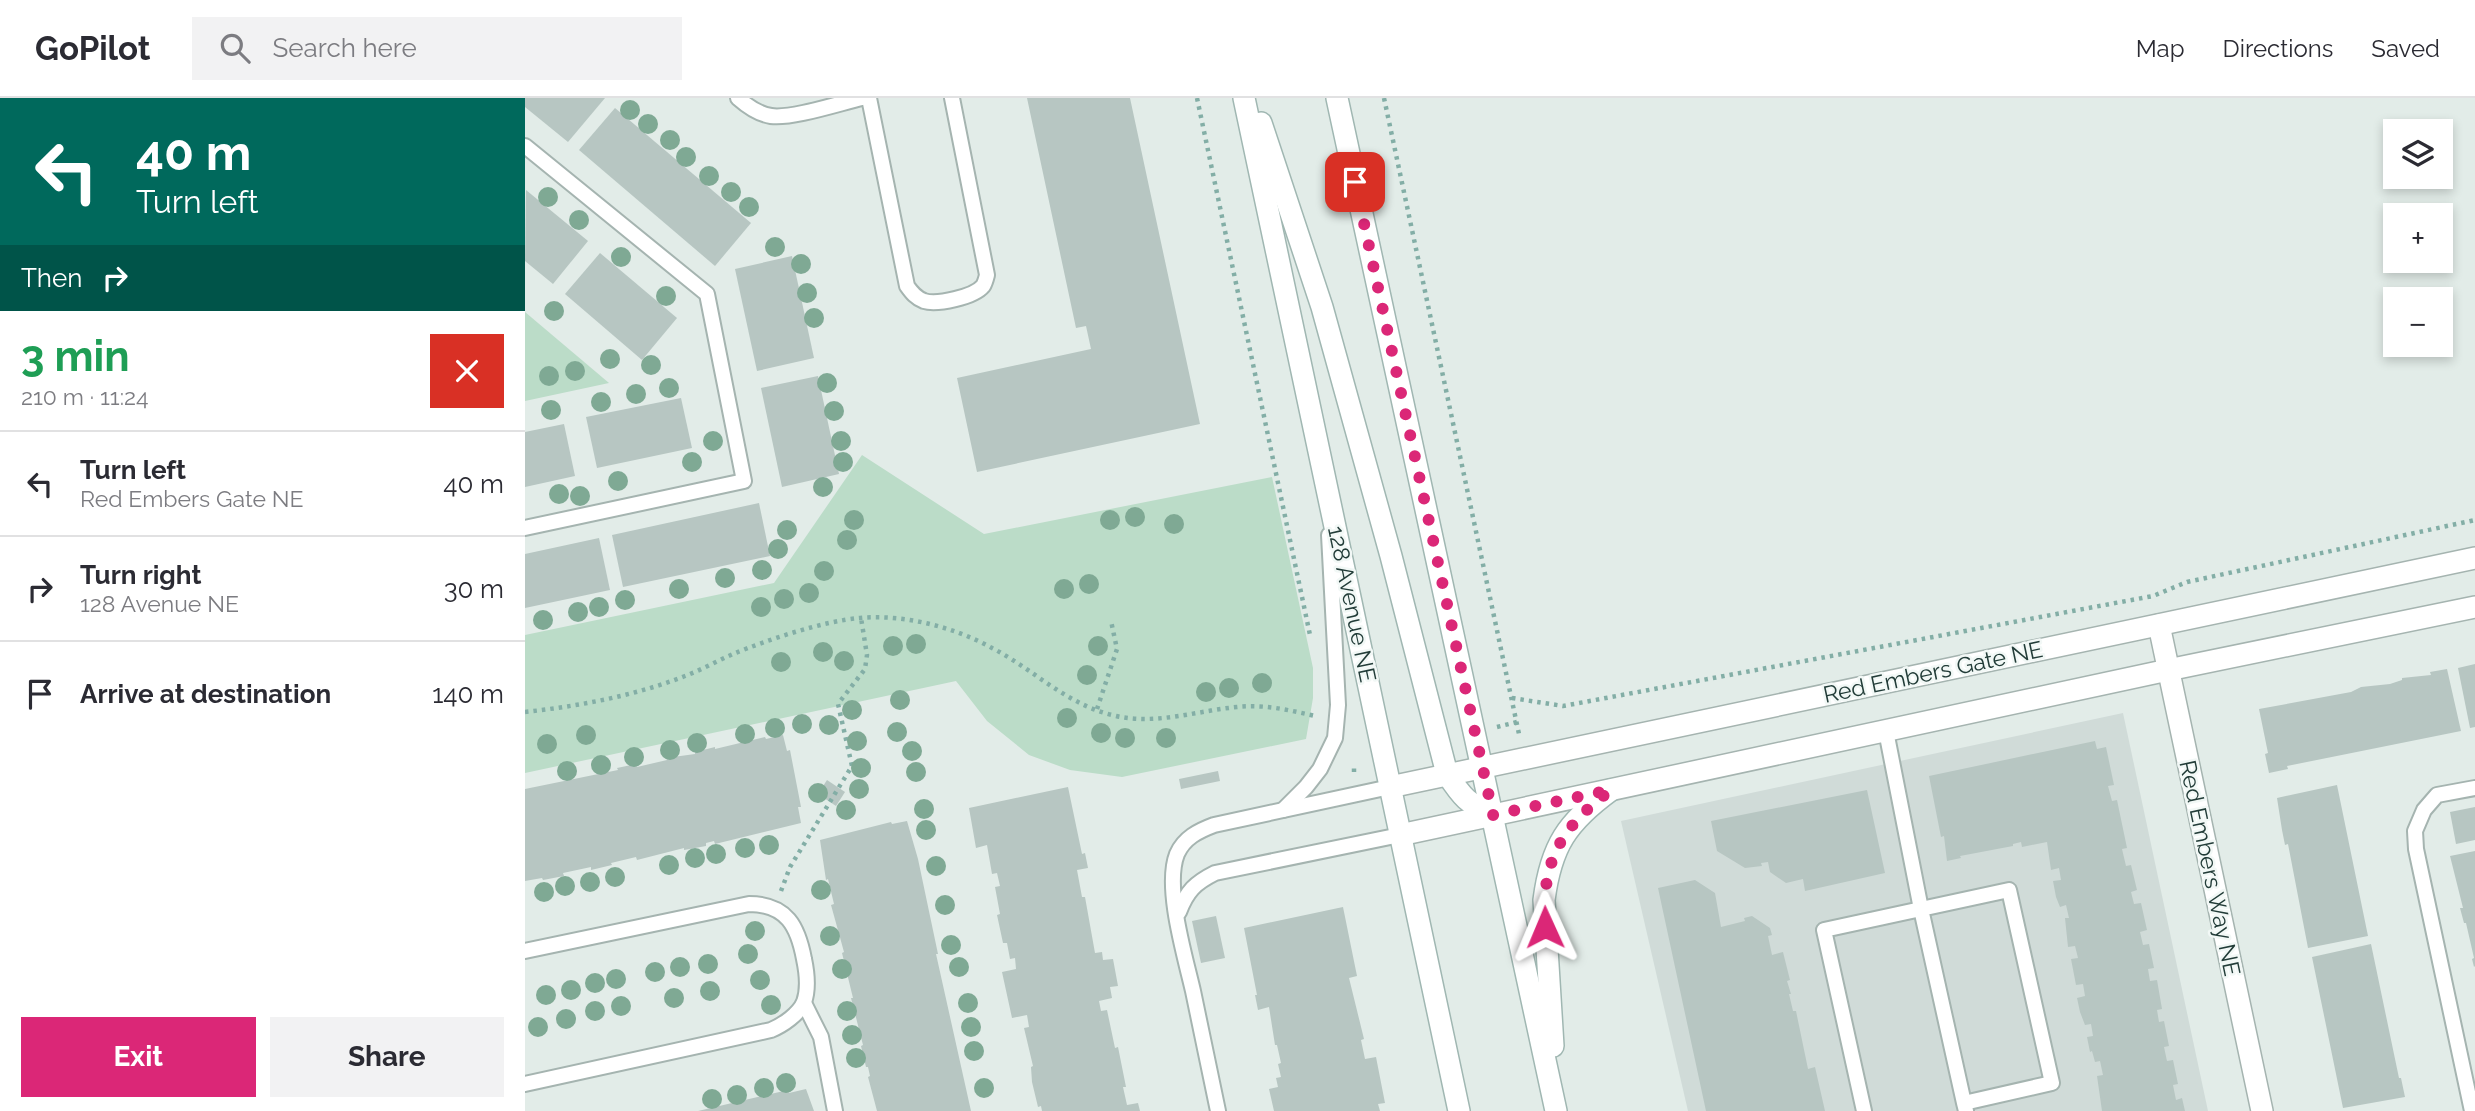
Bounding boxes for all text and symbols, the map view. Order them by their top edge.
search box [192,17,682,80]
text: GoPilot [35,29,150,68]
icon: search [216,29,254,67]
text: Search here [272,33,417,63]
text: Map [2136,34,2185,63]
text: Directions [2223,34,2333,63]
text: Saved [2371,34,2440,63]
map controls [2383,119,2453,357]
button: layers [2383,119,2453,189]
text: 40 m [136,124,251,181]
icon: left [21,126,112,217]
pin [1325,152,1385,212]
icon: arrive [1336,163,1374,201]
text: Turn left [136,183,258,220]
button: + [2383,203,2453,273]
icon: right [96,259,134,297]
text: Then [21,263,82,293]
button: − [2383,287,2453,357]
text: 3 min [21,332,130,381]
button: close [430,334,504,408]
text: 210 m · 11:24 [21,383,149,410]
text: Turn left [80,455,186,485]
icon: left [21,465,59,503]
text: 40 m [443,469,504,499]
text: Red Embers Gate NE [80,485,304,512]
street label: 128 Avenue NE [1323,523,1382,684]
text: Turn right [80,560,201,590]
icon: right [21,570,59,608]
text: 30 m [444,574,504,604]
text: 128 Avenue NE [80,590,239,617]
street label: Red Embers Gate NE [1821,635,2045,708]
icon: arrive [21,675,59,713]
text: Arrive at destination [80,679,331,709]
text: 140 m [432,679,504,709]
street label: Red Embers Way NE [2174,758,2247,978]
position arrow [1508,890,1582,964]
button: Exit [21,1017,256,1097]
button: Share [270,1017,504,1097]

